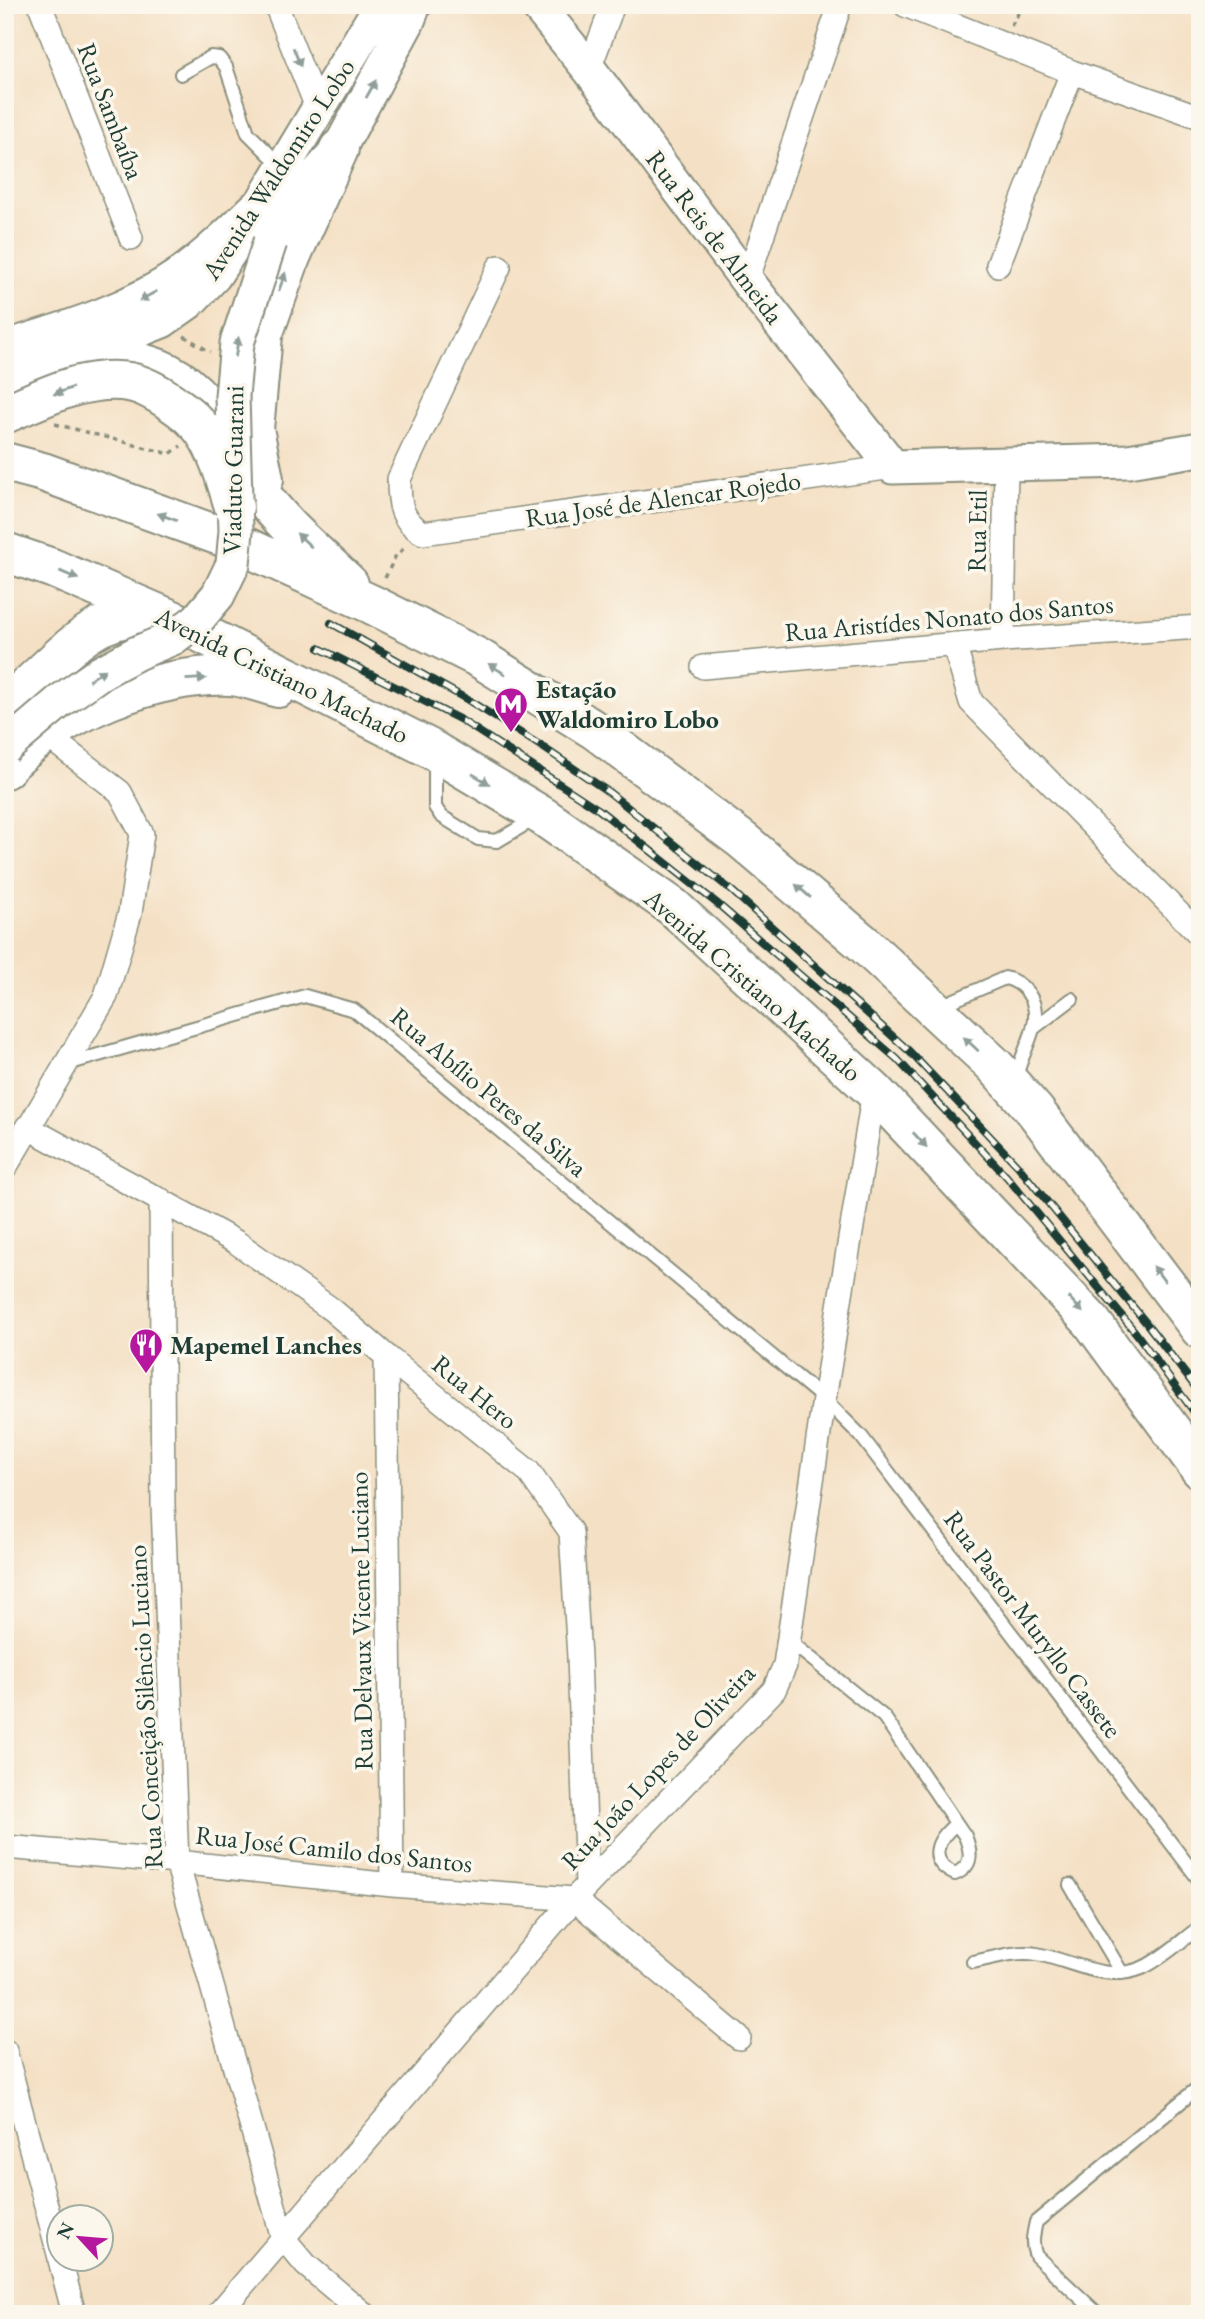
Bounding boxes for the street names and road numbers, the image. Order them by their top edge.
street label: Rua Sambaíba [69,38,153,185]
street label: Avenida Waldomiro Lobo [193,52,362,287]
street label: Rua Reis de Almeida [638,143,792,331]
street label: Viaduto Guarani [215,385,251,555]
street label: Rua José de Alencar Rojedo [523,463,803,535]
street label: Rua Etil [959,489,995,573]
street label: Rua Aristídes Nonato dos Santos [783,587,1115,649]
street label: Avenida Cristiano Machado [149,598,414,751]
street label: Avenida Cristiano Machado [636,880,869,1089]
street label: Rua Abílio Peres da Silva [384,1000,595,1185]
street label: Rua Hero [425,1347,525,1437]
street label: Rua Delvaux Vicente Luciano [341,1471,381,1771]
street label: Rua Pastor Muryllo Cassete [936,1503,1130,1745]
street label: Rua Conceição Silêncio Luciano [120,1544,170,1870]
street label: Rua João Lopes de Oliveira [554,1656,763,1877]
street label: Rua José Camilo dos Santos [194,1818,474,1880]

